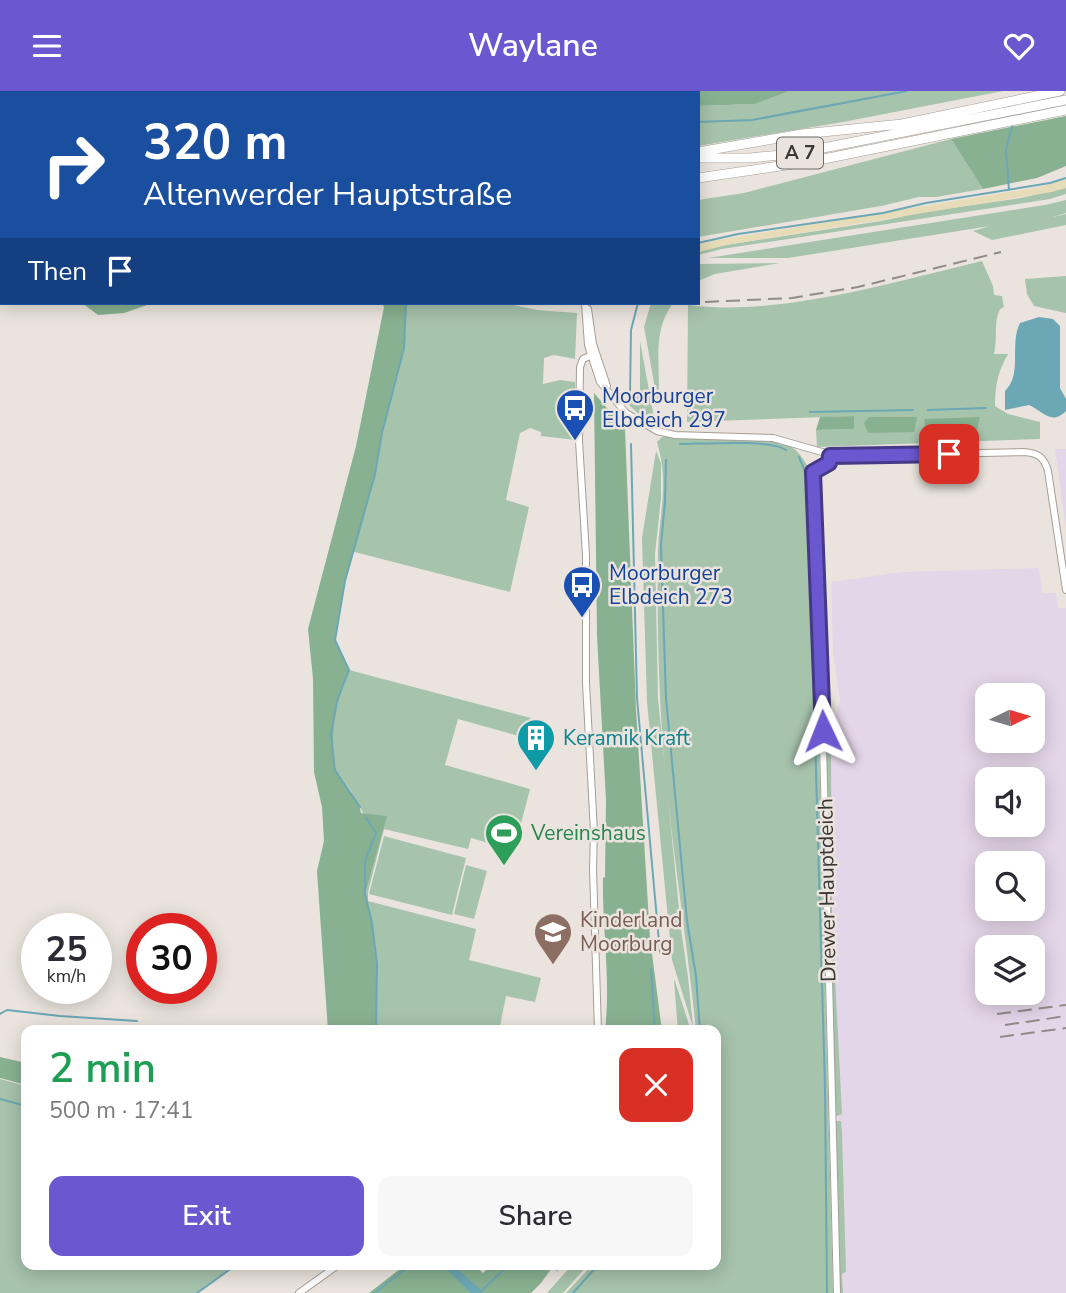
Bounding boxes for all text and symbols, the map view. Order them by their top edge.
text: Waylane [468,24,598,67]
icon: menu [28,27,66,65]
icon: heart [1000,27,1038,65]
text: 320 m [143,109,287,176]
icon: right [28,119,119,210]
road number: A 7 [777,137,823,169]
text: Altenwerder Hauptstraße [143,173,512,216]
icon: arrive [101,252,139,290]
text: Then [28,254,87,289]
place label: Moorburger Elbdeich 297 [602,382,726,434]
bus stop icon: Moorburger Elbdeich 297 [554,387,596,442]
pin [919,424,979,484]
icon: arrive [930,435,968,473]
place label: Moorburger Elbdeich 273 [609,559,733,611]
bus stop icon: Moorburger Elbdeich 273 [561,564,603,619]
north arrow [975,683,1045,753]
map controls [975,683,1045,1005]
position arrow [786,694,860,768]
building icon: Keramik Kraft [515,717,557,772]
place label: Keramik Kraft [563,724,691,752]
button: sound [975,767,1045,837]
street label: Drewer Hauptdeich [811,798,843,982]
sports icon: Vereinshaus [483,812,525,867]
place label: Vereinshaus [530,819,646,847]
button: search [975,851,1045,921]
place label: Kinderland Moorburg [580,906,682,958]
school or university icon: Kinderland Moorburg [532,911,574,966]
speed limit sign: 30 [126,913,217,1004]
text: 25 [45,926,88,973]
button: layers [975,935,1045,1005]
text: km/h [47,964,86,988]
text: 2 min [49,1040,156,1097]
button: close [619,1048,693,1122]
text: 500 m · 17:41 [49,1095,194,1126]
button: Exit [49,1176,364,1256]
button: Share [378,1176,693,1256]

